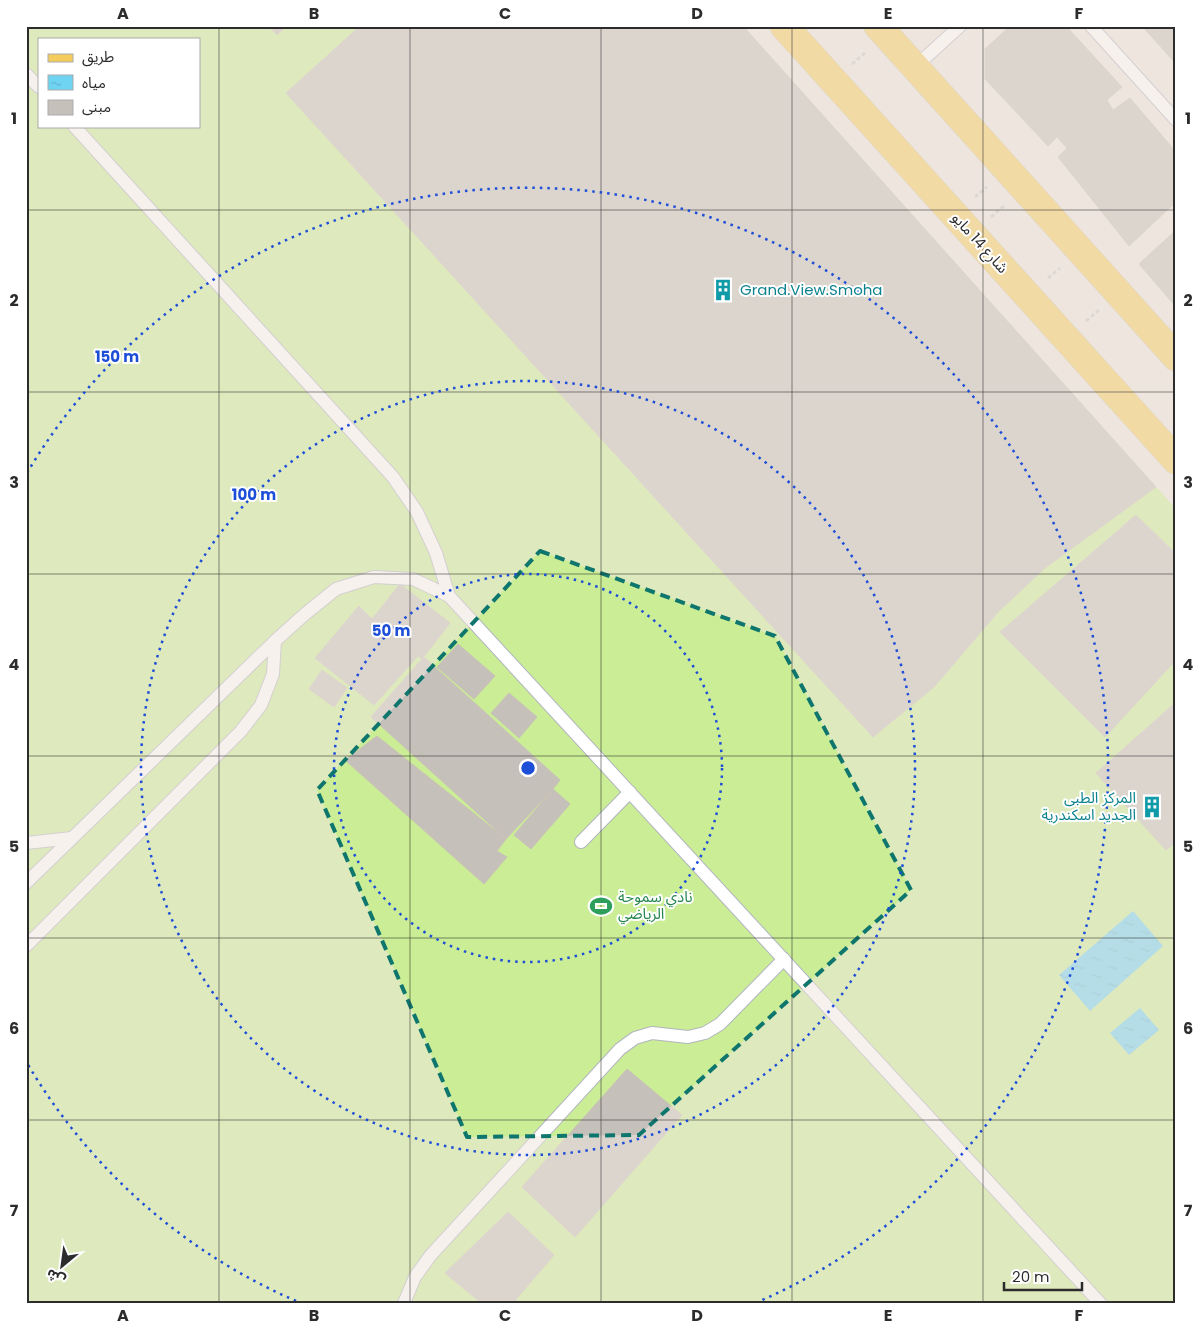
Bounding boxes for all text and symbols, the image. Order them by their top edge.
text: A [117,2,129,25]
text: B [309,2,319,25]
text: C [499,2,511,25]
text: D [691,2,703,25]
text: E [884,2,892,25]
text: F [1075,2,1084,25]
legend [38,38,200,128]
text: طريق [82,46,114,67]
text: مياه [82,72,106,93]
text: مبنى [82,96,111,117]
text: 1 [11,107,17,130]
text: 1 [1185,107,1191,130]
street label: شارع 14 مايو [946,208,1014,279]
building icon: Grand.View.Smoha [710,277,736,303]
place label: Grand.View.Smoha [740,279,882,300]
text: 2 [9,289,19,312]
text: 2 [1183,289,1193,312]
text: 150 m [95,346,139,367]
text: 3 [9,471,19,494]
text: 3 [1183,471,1193,494]
text: 100 m [232,484,276,505]
text: 50 m [372,620,410,641]
text: 4 [9,653,20,676]
text: 4 [1183,653,1194,676]
centre of rings [519,759,537,777]
place label: المركز الطبى الجديد اسكندرية [1042,787,1136,825]
building icon: المركز الطبى الجديد اسكندرية [1139,794,1165,820]
text: 5 [9,835,19,858]
text: 5 [1183,835,1193,858]
place label: نادي سموحة الرياضي [618,886,693,925]
sports icon: نادي سموحة الرياضي [588,893,614,919]
text: 6 [9,1017,19,1040]
text: 6 [1183,1017,1193,1040]
text: 7 [10,1199,19,1222]
text: 7 [1184,1199,1193,1222]
north arrow [38,1242,88,1292]
scale bar [1004,1259,1082,1291]
text: ش [42,1264,69,1291]
text: 20 m [1012,1266,1050,1287]
text: A [117,1304,129,1327]
text: B [309,1304,319,1327]
text: C [499,1304,511,1327]
text: D [691,1304,703,1327]
text: E [884,1304,892,1327]
text: F [1075,1304,1084,1327]

